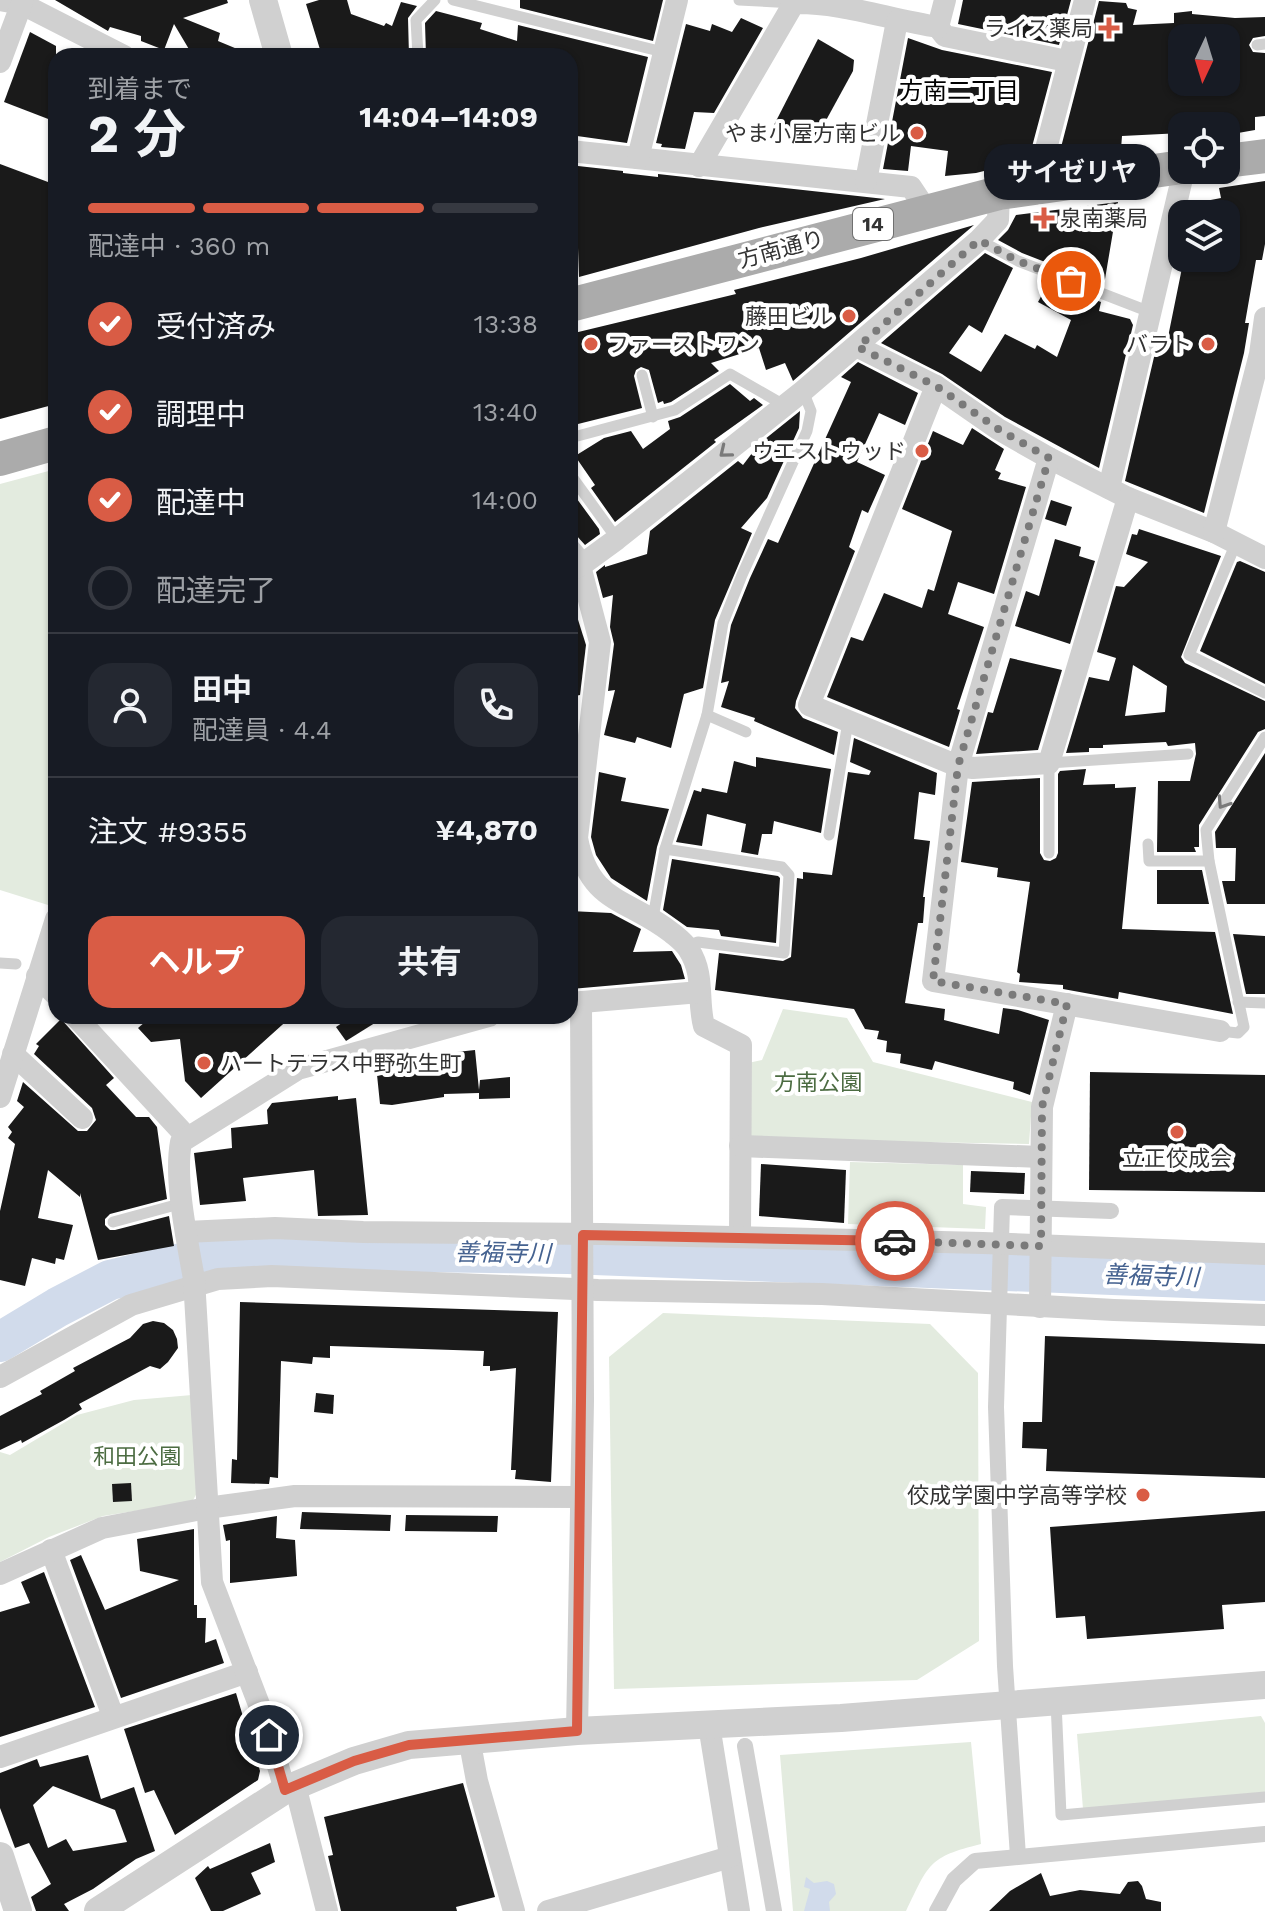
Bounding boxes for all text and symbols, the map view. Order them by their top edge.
place label: ライス薬局 [984,16,1093,41]
marker: ライス薬局 [1100,19,1118,37]
north arrow [1168,24,1240,96]
map controls [1168,24,1240,272]
text: 到着まで [88,74,192,104]
district label: 方南二丁目 [899,77,1019,105]
text: 14:04–14:09 [359,99,538,134]
text: 2 分 [88,104,186,165]
button: locate [1168,112,1240,184]
place label: やま小屋方南ビル [725,121,901,146]
marker: やま小屋方南ビル [908,124,926,142]
callout: サイゼリヤ [983,145,1159,201]
text: サイゼリヤ [1007,157,1137,187]
button: layers [1168,200,1240,272]
place label: 泉南薬局 [1060,206,1148,231]
road number: 14 [853,208,893,240]
marker: 泉南薬局 [1035,209,1053,227]
street label: 方南通り [735,226,827,272]
text: 配達中 · 360 m [88,231,270,261]
pin [1037,247,1105,315]
icon: bag [1049,259,1093,303]
icon: check [88,302,132,346]
place label: 藤田ビル [745,304,833,329]
marker: 藤田ビル [840,307,858,325]
text: 受付済み [156,309,276,344]
text: 13:38 [474,309,538,339]
place label: ファーストワン [607,332,760,357]
place label: バラト [1126,332,1192,357]
marker: ファーストワン [582,335,600,353]
marker: バラト [1199,335,1217,353]
icon: check [88,390,132,434]
text: 調理中 [156,397,246,432]
text: 13:40 [473,397,538,427]
place label: ウエストウッド [752,439,906,464]
one-way arrow [720,442,734,457]
marker: ウエストウッド [913,442,931,460]
icon: check [88,478,132,522]
text: 配達中 [156,485,246,520]
text: 14:00 [472,485,538,515]
text: 配達完了 [156,573,276,608]
button: person [88,663,172,747]
button: phone [454,663,538,747]
text: 田中 [192,672,252,707]
text: 配達員 · 4.4 [192,715,332,745]
one-way arrow [1218,794,1233,809]
text: ¥4,870 [436,812,538,847]
text: 注文 #9355 [88,814,248,849]
button: ヘルプ [88,916,305,1008]
button: 共有 [321,916,538,1008]
place label: ハートテラス中野弥生町 [220,1051,462,1076]
marker: ハートテラス中野弥生町 [195,1054,213,1072]
park label: 方南公園 [774,1070,862,1095]
marker: 立正佼成会 [1168,1123,1186,1141]
place label: 立正佼成会 [1122,1146,1232,1171]
courier [855,1201,935,1281]
icon: car [873,1219,917,1263]
water label: 善福寺川 [455,1238,554,1268]
water label: 善福寺川 [1103,1260,1202,1292]
park label: 和田公園 [93,1444,181,1469]
place label: 佼成学園中学高等学校 [907,1483,1127,1508]
marker: 佼成学園中学高等学校 [1134,1486,1152,1504]
pin [235,1701,303,1769]
icon: home [247,1713,291,1757]

